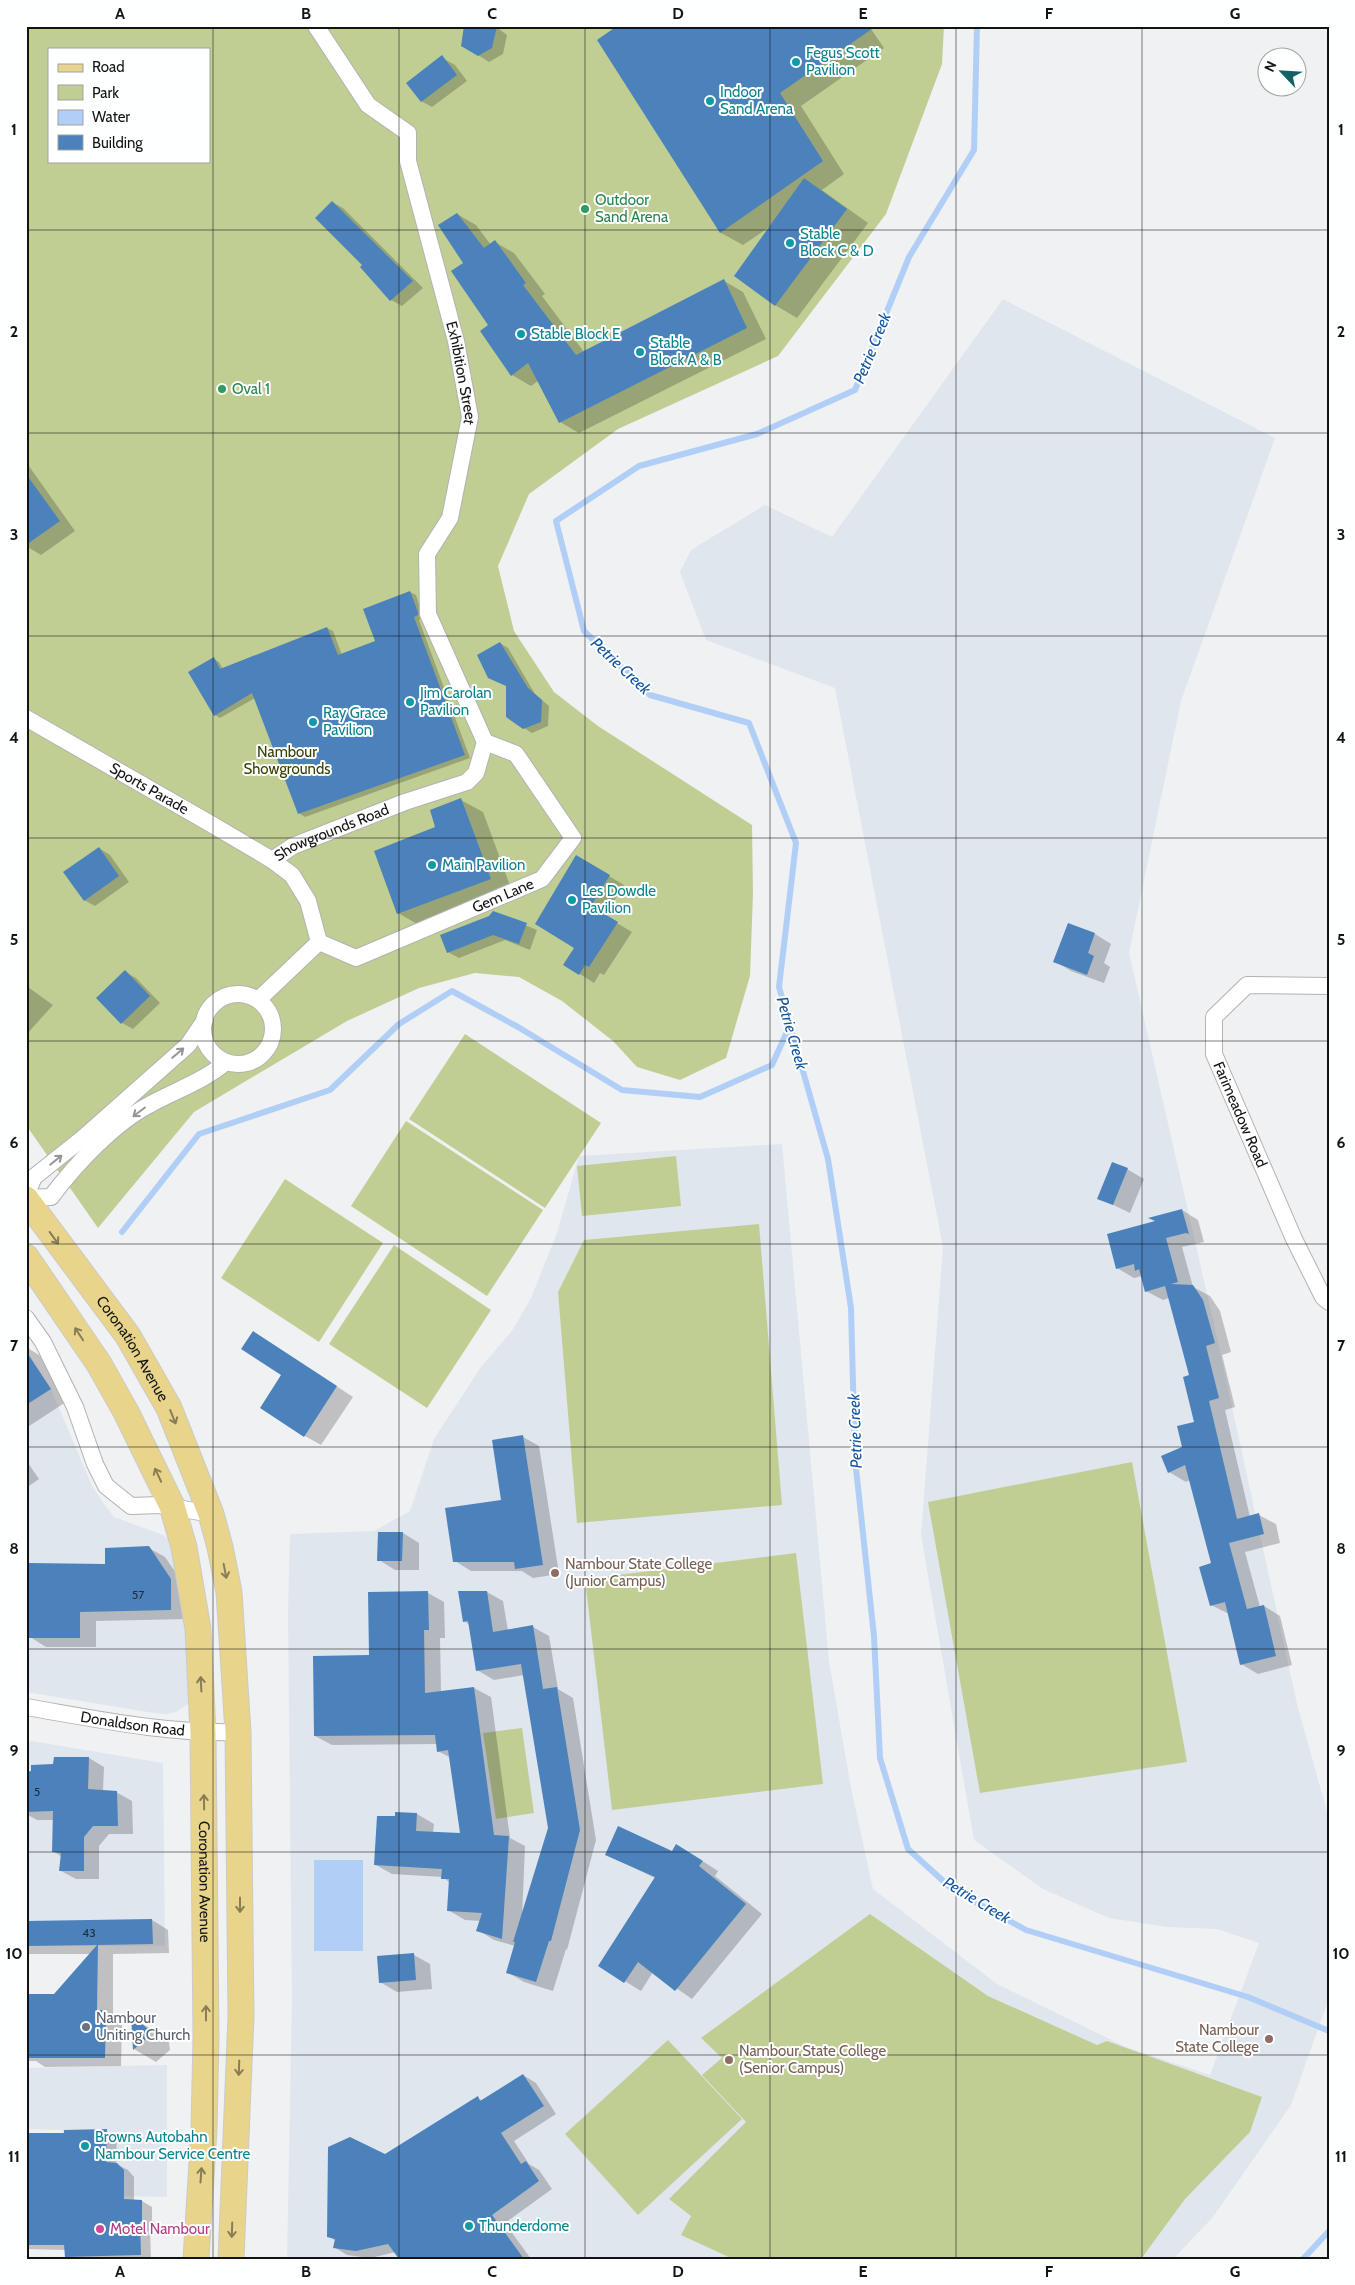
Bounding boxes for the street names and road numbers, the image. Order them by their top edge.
street label: Exhibition Street [442,319,479,426]
street label: Sports Parade [107,759,192,818]
street label: Showgrounds Road [271,800,391,865]
street label: Gem Lane [470,874,537,917]
street label: Farimeadow Road [1209,1059,1271,1170]
street label: Coronation Avenue [92,1293,173,1405]
street label: Donaldson Road [79,1708,186,1740]
street label: Coronation Avenue [195,1821,214,1943]

